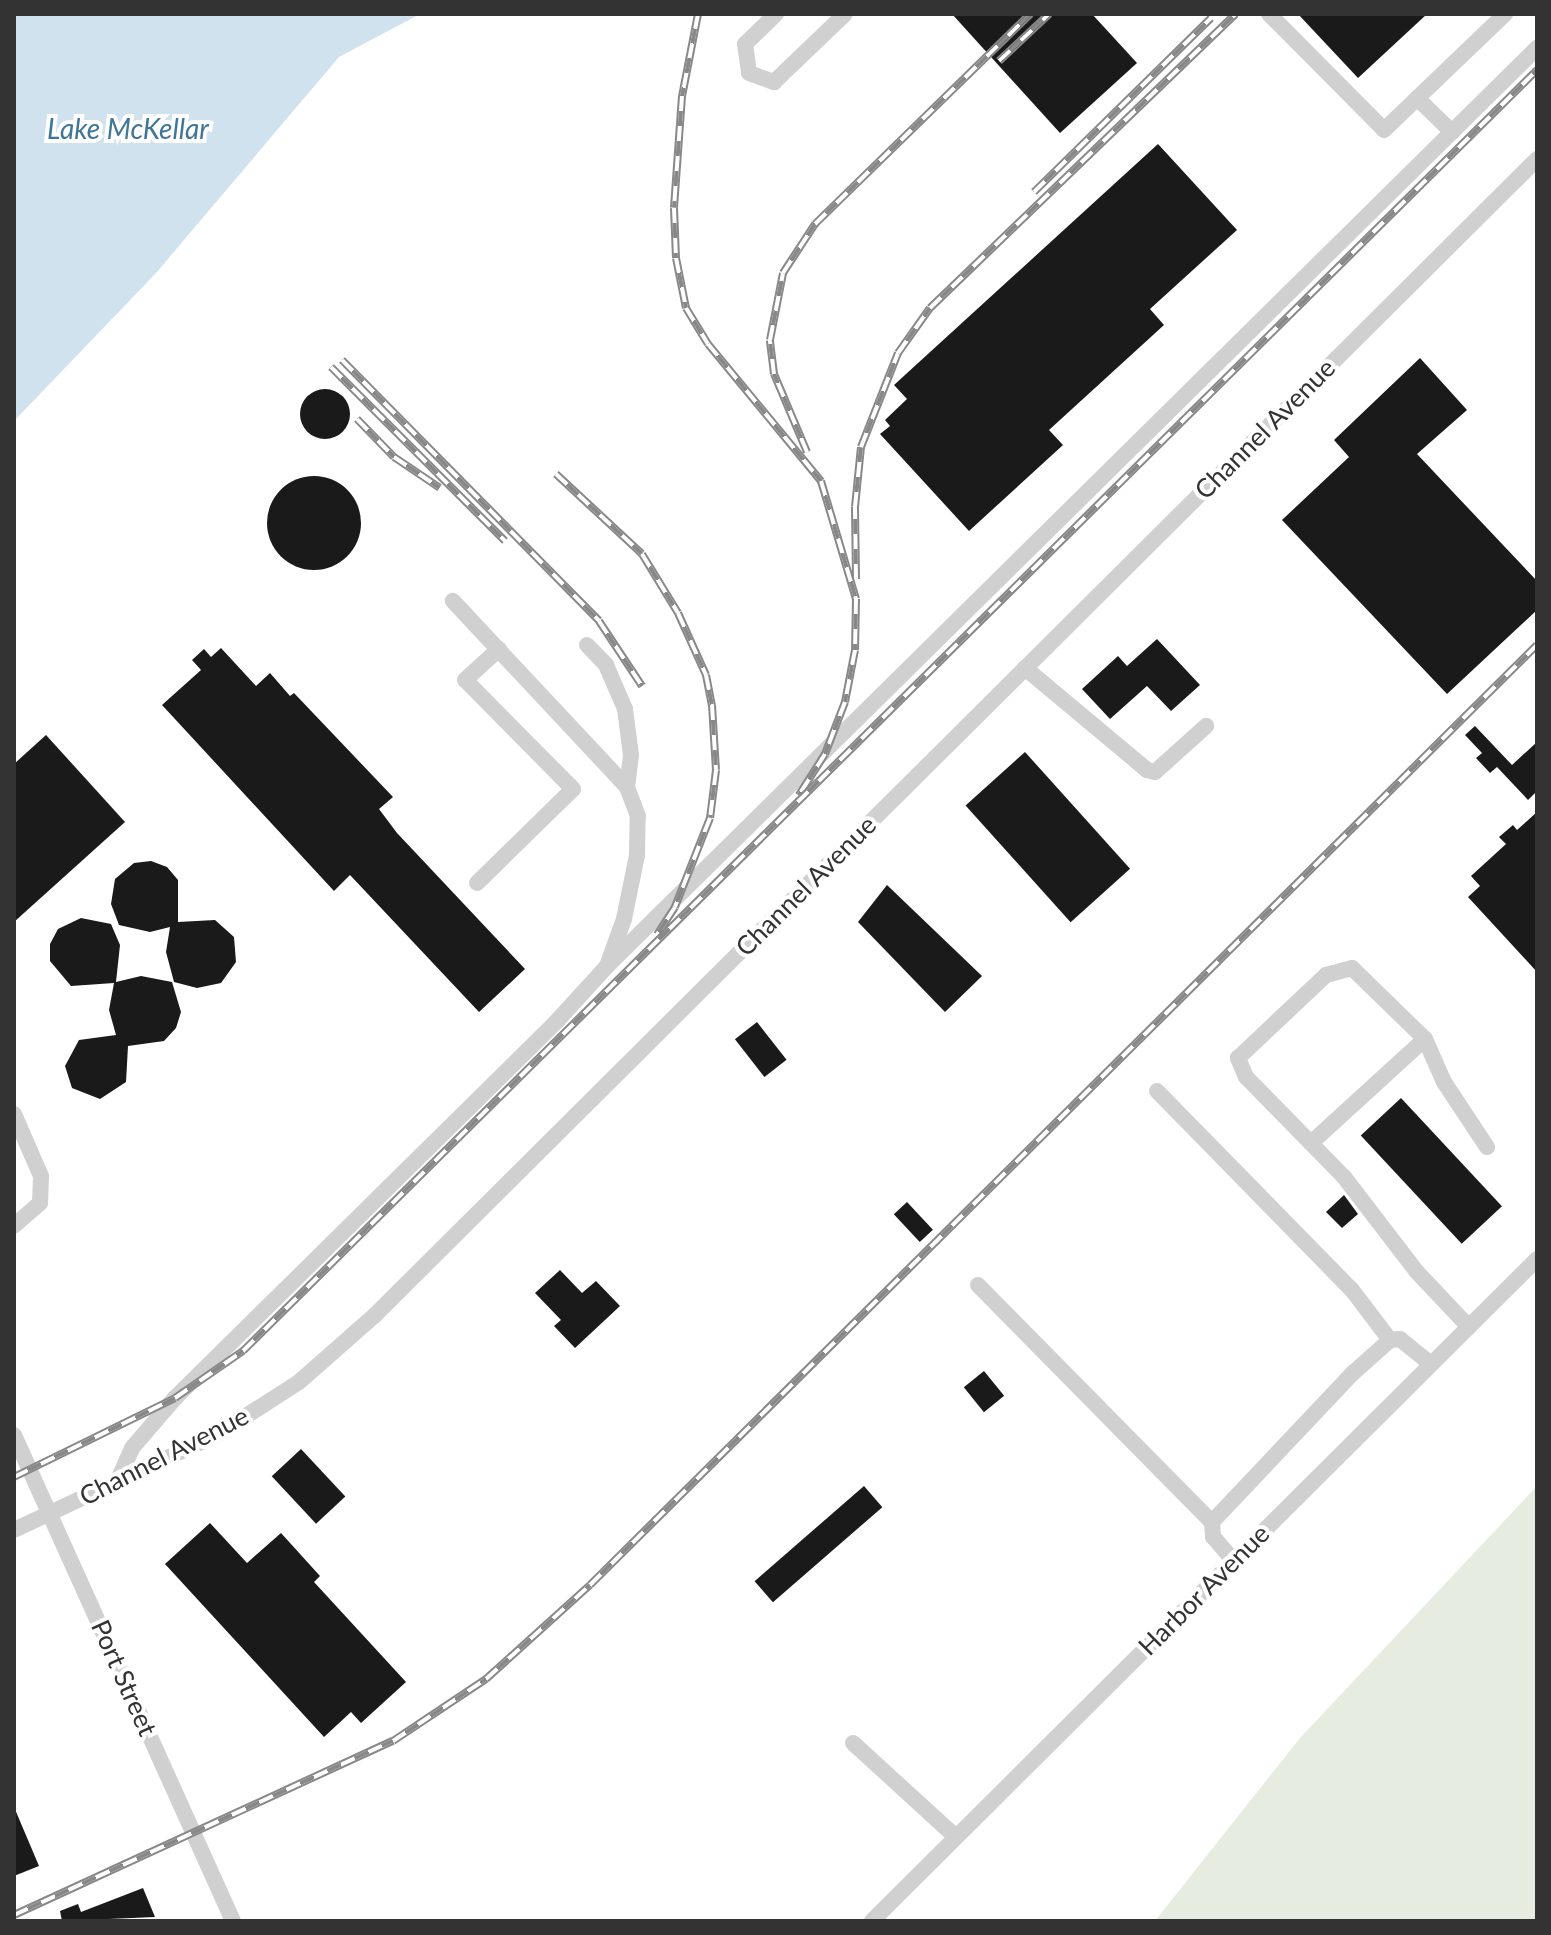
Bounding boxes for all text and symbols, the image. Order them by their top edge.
water label: Lake McKellar [47,111,209,145]
street label: Channel Avenue [1188,352,1342,506]
street label: Channel Avenue [729,809,883,963]
street label: Channel Avenue [74,1400,254,1512]
street label: Harbor Avenue [1132,1518,1276,1662]
street label: Port Street [85,1615,163,1741]

